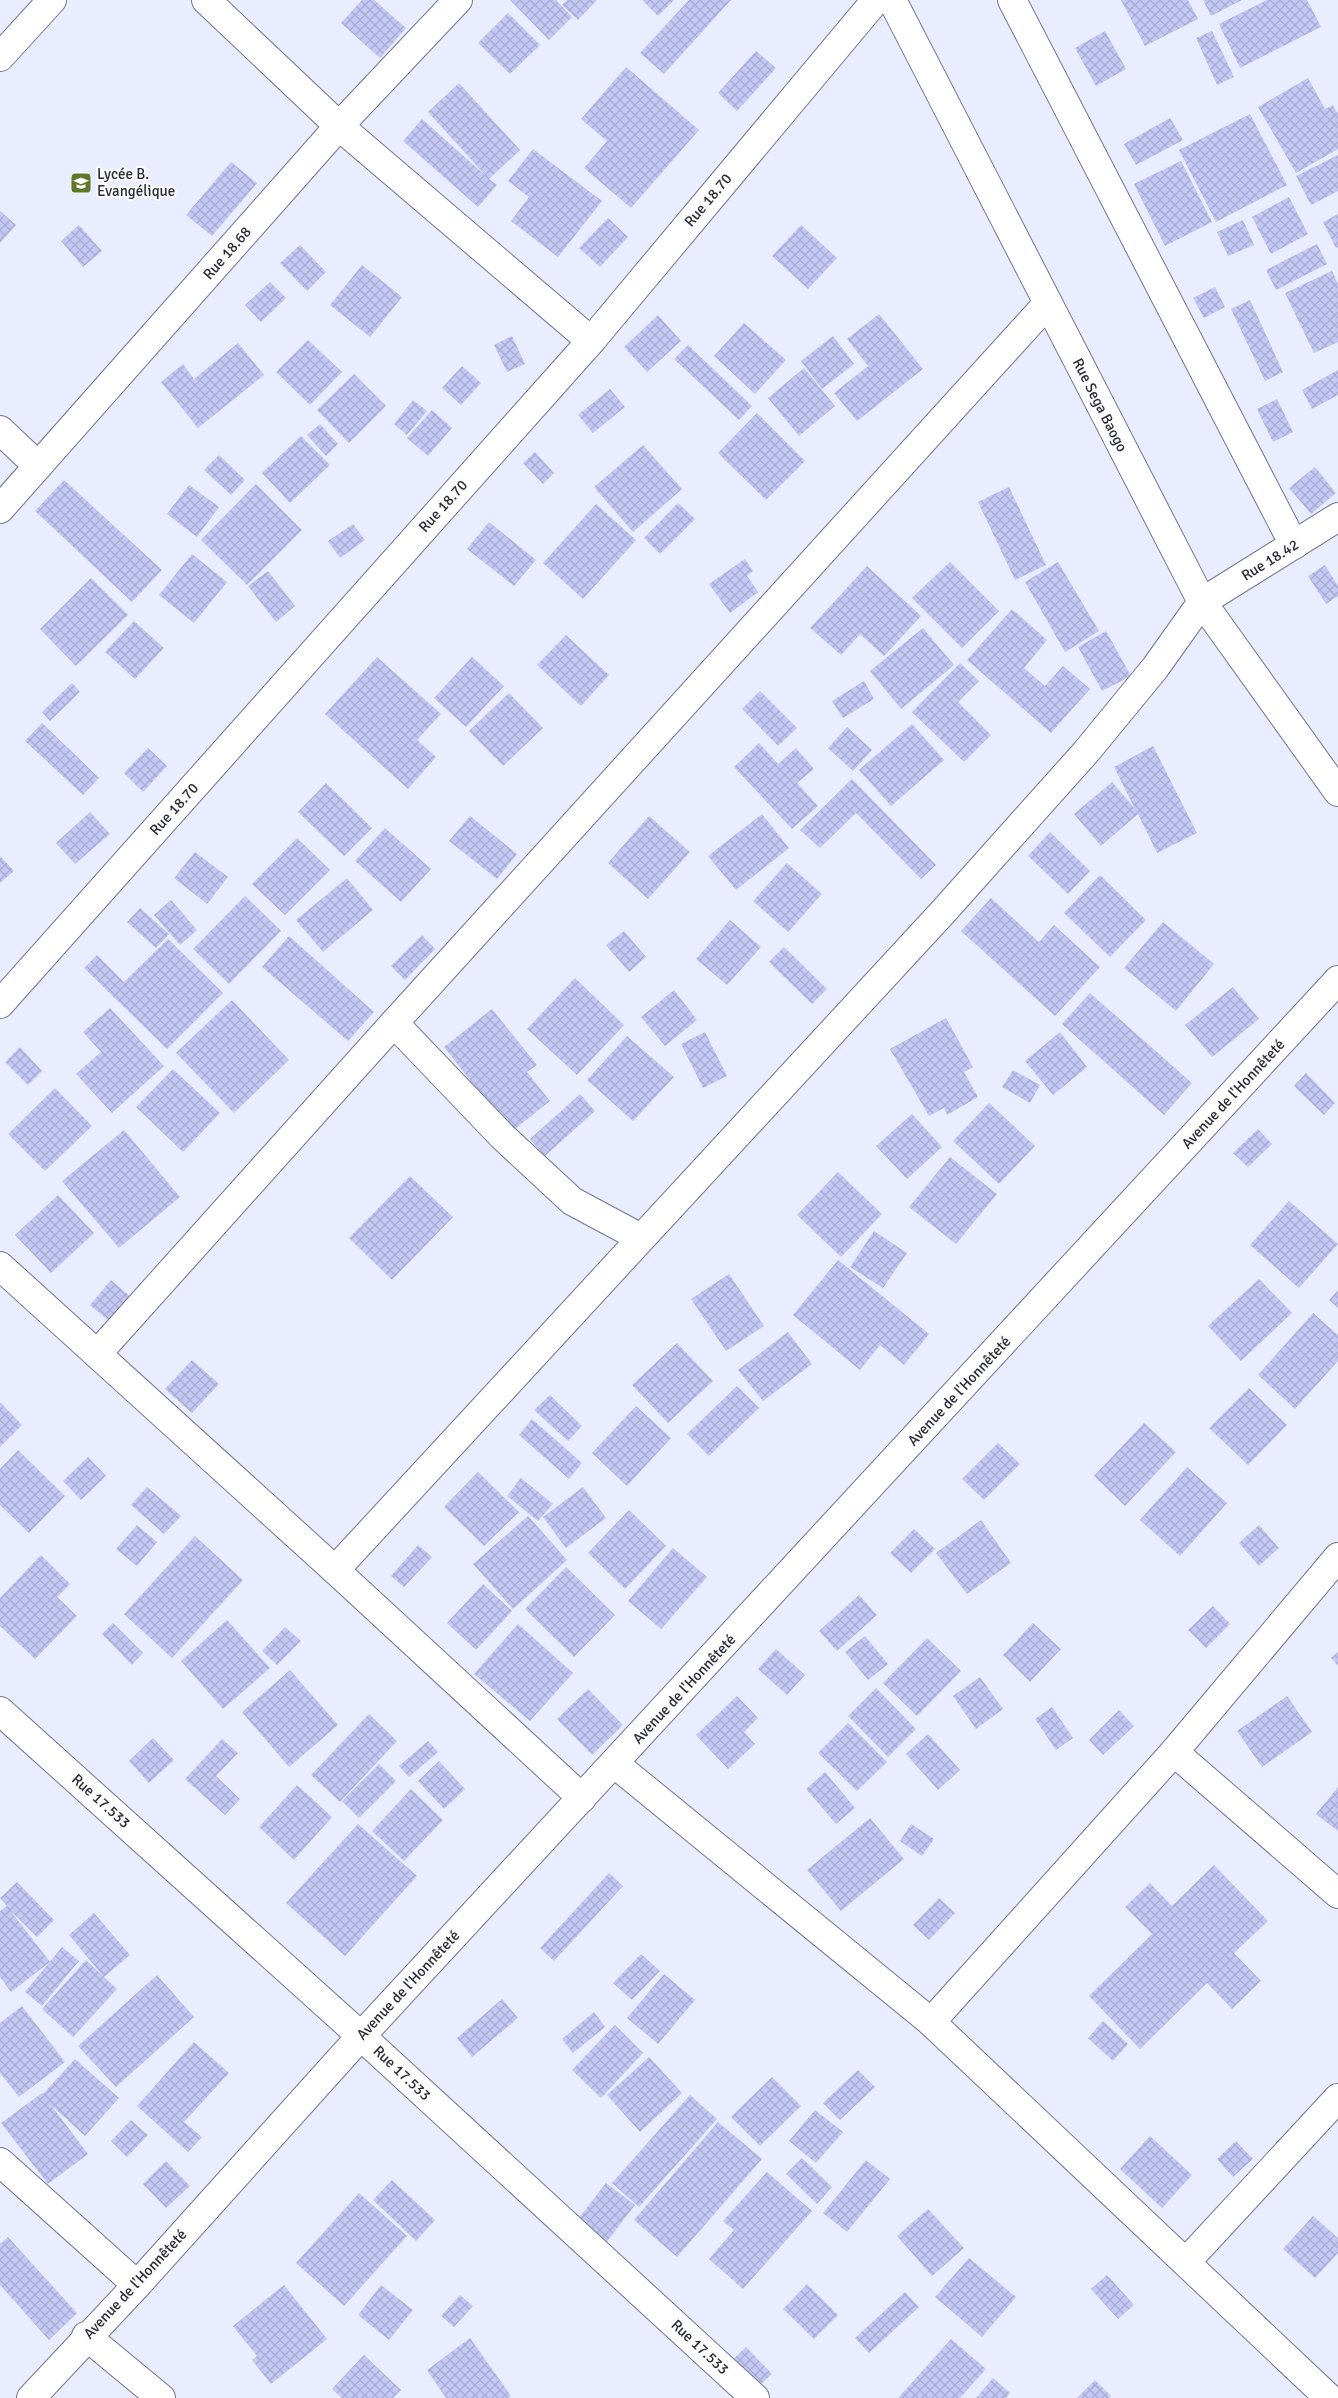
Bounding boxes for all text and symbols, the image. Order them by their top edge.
place label: Lycée B. Evangélique [97,165,175,200]
street label: Rue 18.70 [681,170,735,230]
school or university icon: Lycée B. Evangélique [69,171,93,195]
street label: Rue 18.68 [199,223,255,283]
street label: Rue Sega Baogo [1069,355,1131,455]
street label: Rue 18.70 [415,476,471,536]
street label: Rue 18.42 [1238,535,1302,585]
street label: Rue 18.70 [146,779,202,839]
street label: Avenue de l'Honnêteté [1178,1036,1288,1152]
street label: Avenue de l'Honnêteté [904,1333,1014,1449]
street label: Avenue de l'Honnêteté [629,1631,739,1747]
street label: Rue 17.533 [68,1770,134,1832]
street label: Avenue de l'Honnêteté [353,1927,463,2043]
street label: Rue 17.533 [369,2042,435,2104]
street label: Avenue de l'Honnêteté [80,2226,190,2342]
street label: Rue 17.533 [667,2316,733,2378]

